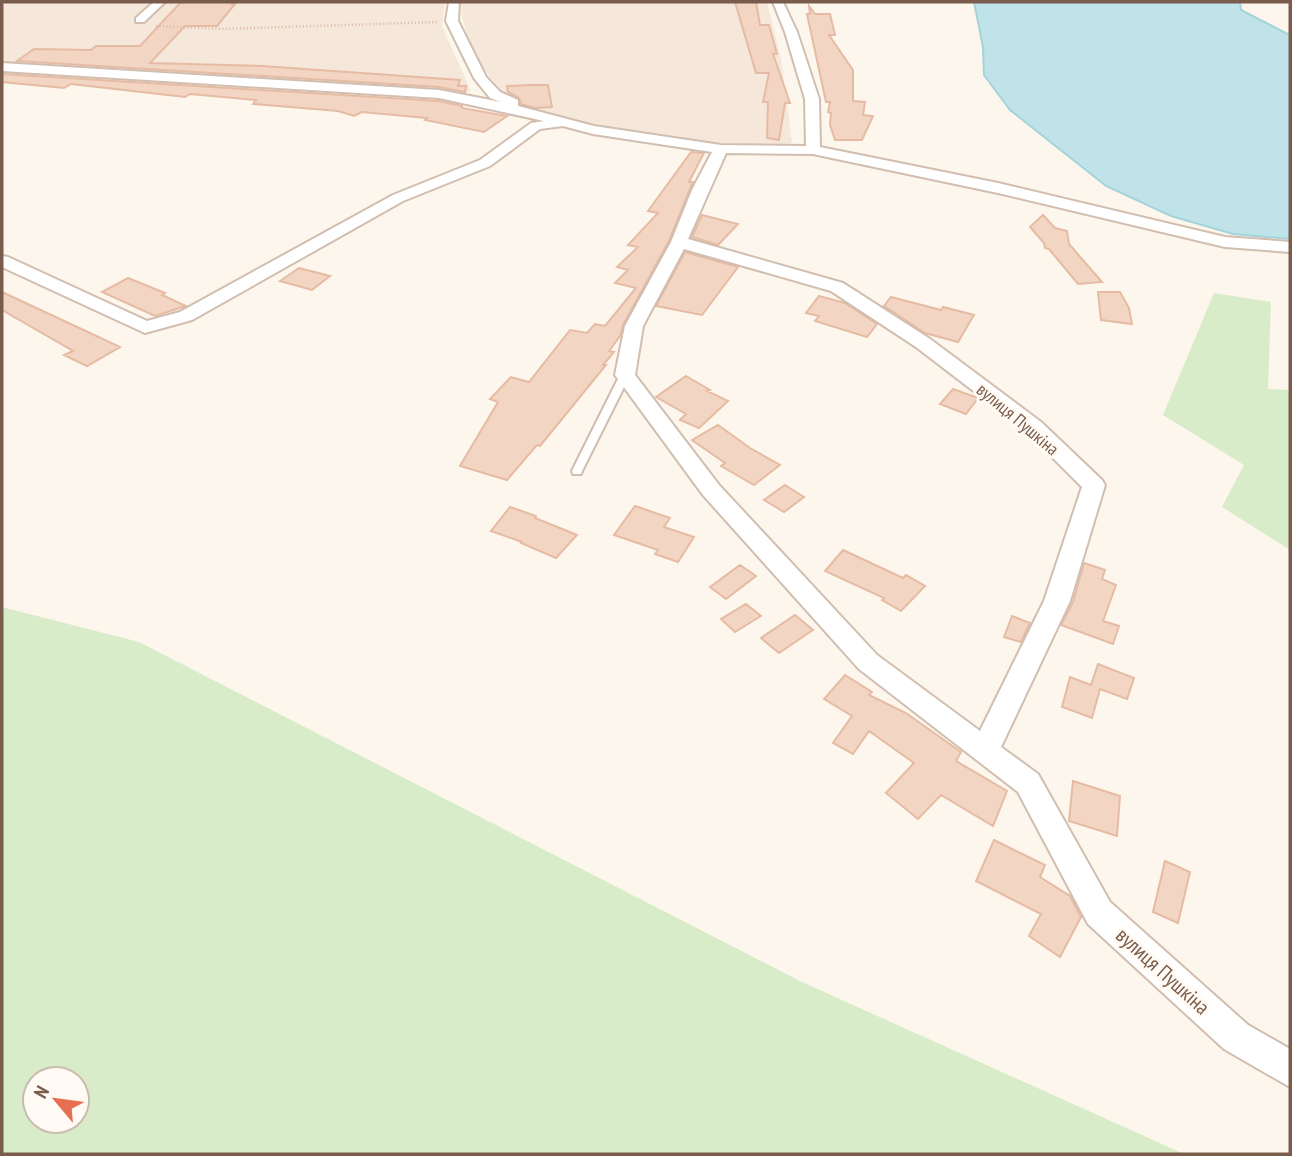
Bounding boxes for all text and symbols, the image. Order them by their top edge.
street label: вулиця Пушкіна [972,378,1064,460]
street label: вулиця Пушкіна [1110,922,1216,1020]
north arrow [21,1065,91,1135]
text: N [28,1081,54,1102]

